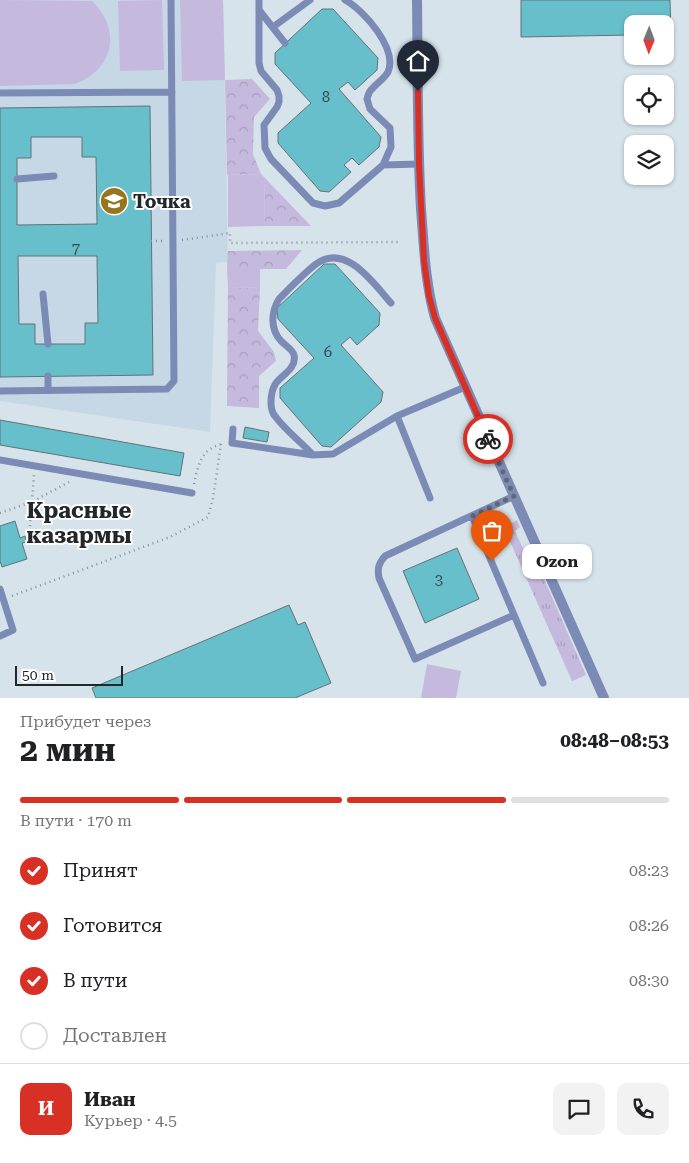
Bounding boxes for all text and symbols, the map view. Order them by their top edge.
north arrow [624,15,674,65]
map controls [624,15,674,185]
pin [397,40,439,91]
icon: home [404,47,432,75]
button: locate [624,75,674,125]
house number: 8 [322,88,330,106]
button: layers [624,135,674,185]
school or university icon: Точка [99,186,129,216]
place label: Точка [133,191,191,212]
house number: 7 [72,239,80,257]
house number: 6 [324,343,332,361]
courier [463,414,513,464]
icon: bike [474,425,502,453]
district label: Красные казармы [26,498,132,548]
pin [471,510,513,561]
icon: bag [478,517,506,545]
callout: Ozon [522,544,592,578]
text: Ozon [536,552,578,571]
house number: 3 [435,571,443,589]
scale bar [15,663,122,686]
text: 50 m [22,667,54,683]
text: Прибудет через [20,712,151,731]
text: 08:48–08:53 [560,729,669,752]
text: 2 мин [20,731,116,769]
text: В пути · 170 m [20,811,132,830]
icon: check [20,857,48,885]
text: Принят [63,859,138,882]
text: 08:23 [629,861,669,880]
icon: check [20,912,48,940]
text: Готовится [63,914,162,937]
text: 08:26 [629,916,669,935]
icon: check [20,967,48,995]
text: В пути [63,969,127,992]
text: 08:30 [629,971,669,990]
text: Доставлен [63,1024,167,1047]
button: chat [553,1083,605,1135]
button: phone [617,1083,669,1135]
text: Иван [84,1088,136,1111]
text: И [38,1097,54,1120]
text: Курьер · 4.5 [84,1111,177,1130]

